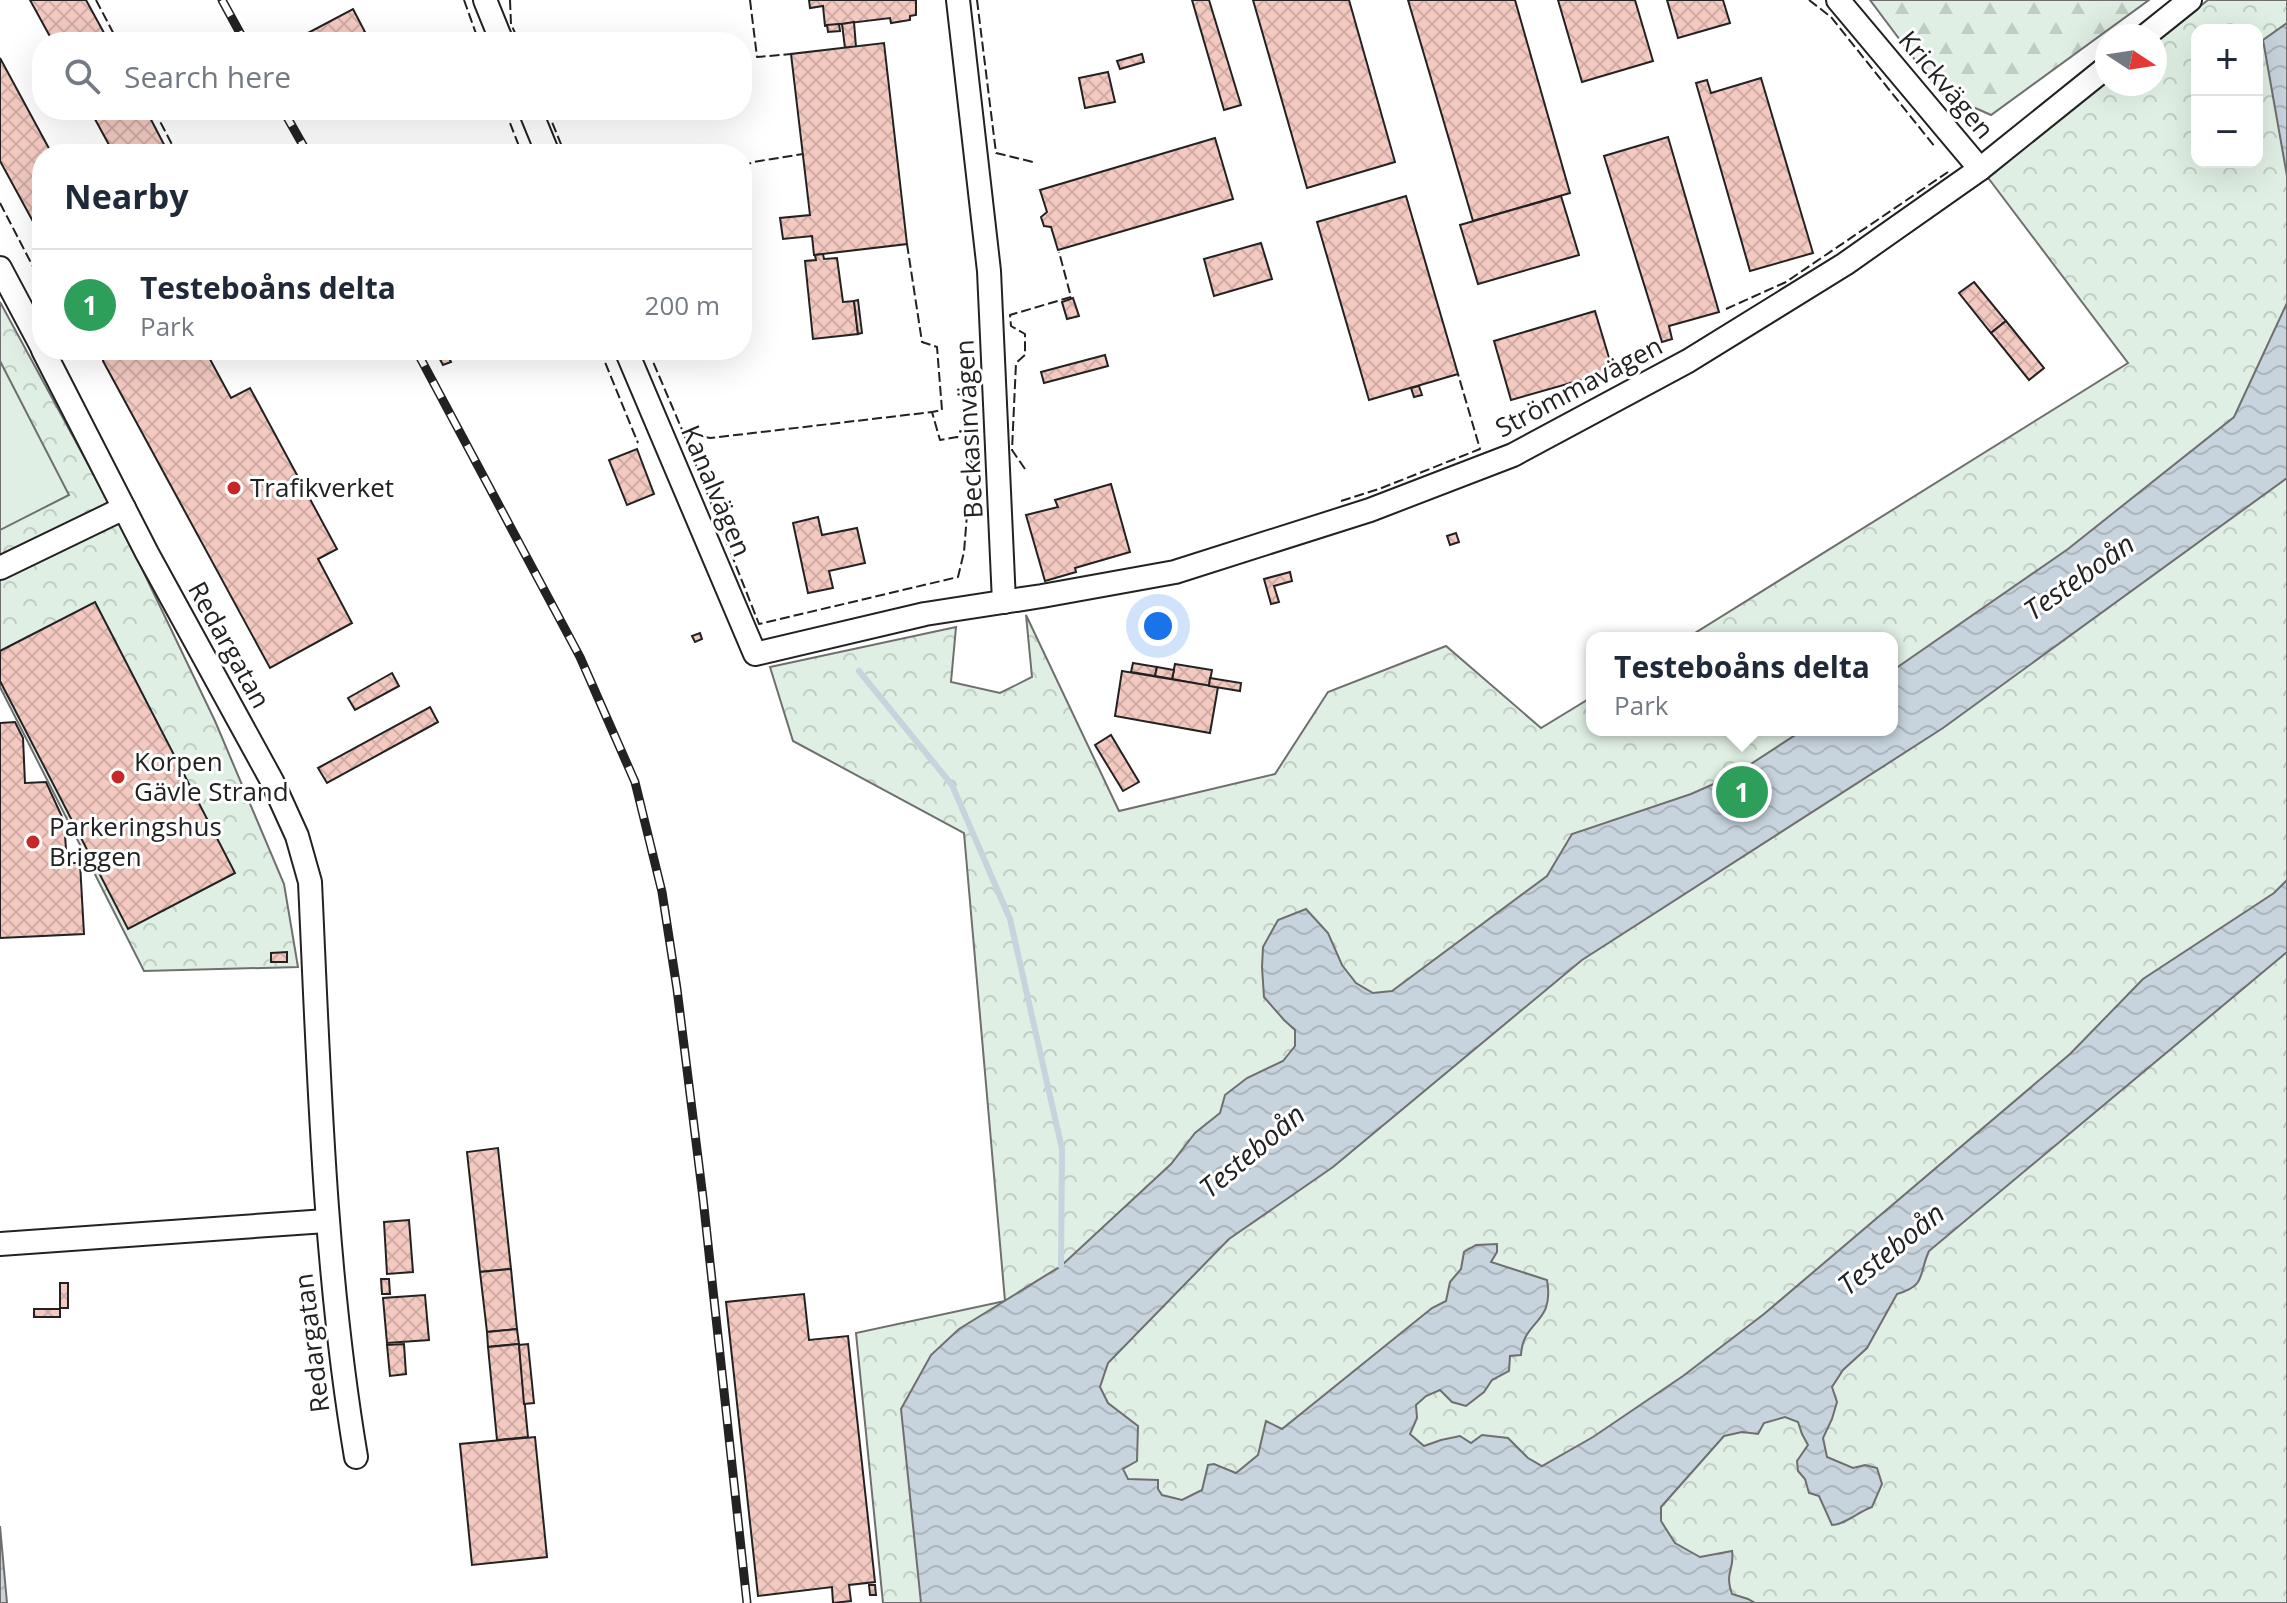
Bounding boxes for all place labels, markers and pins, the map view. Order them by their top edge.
place label: Trafikverket [250,469,394,505]
marker: Trafikverket [225,479,243,497]
place label: Korpen Gävle Strand [134,743,289,809]
pin: 1 [1716,762,1768,822]
marker: Korpen Gävle Strand [109,768,127,786]
place label: Parkeringshus Briggen [49,808,222,874]
marker: Parkeringshus Briggen [24,833,42,851]

